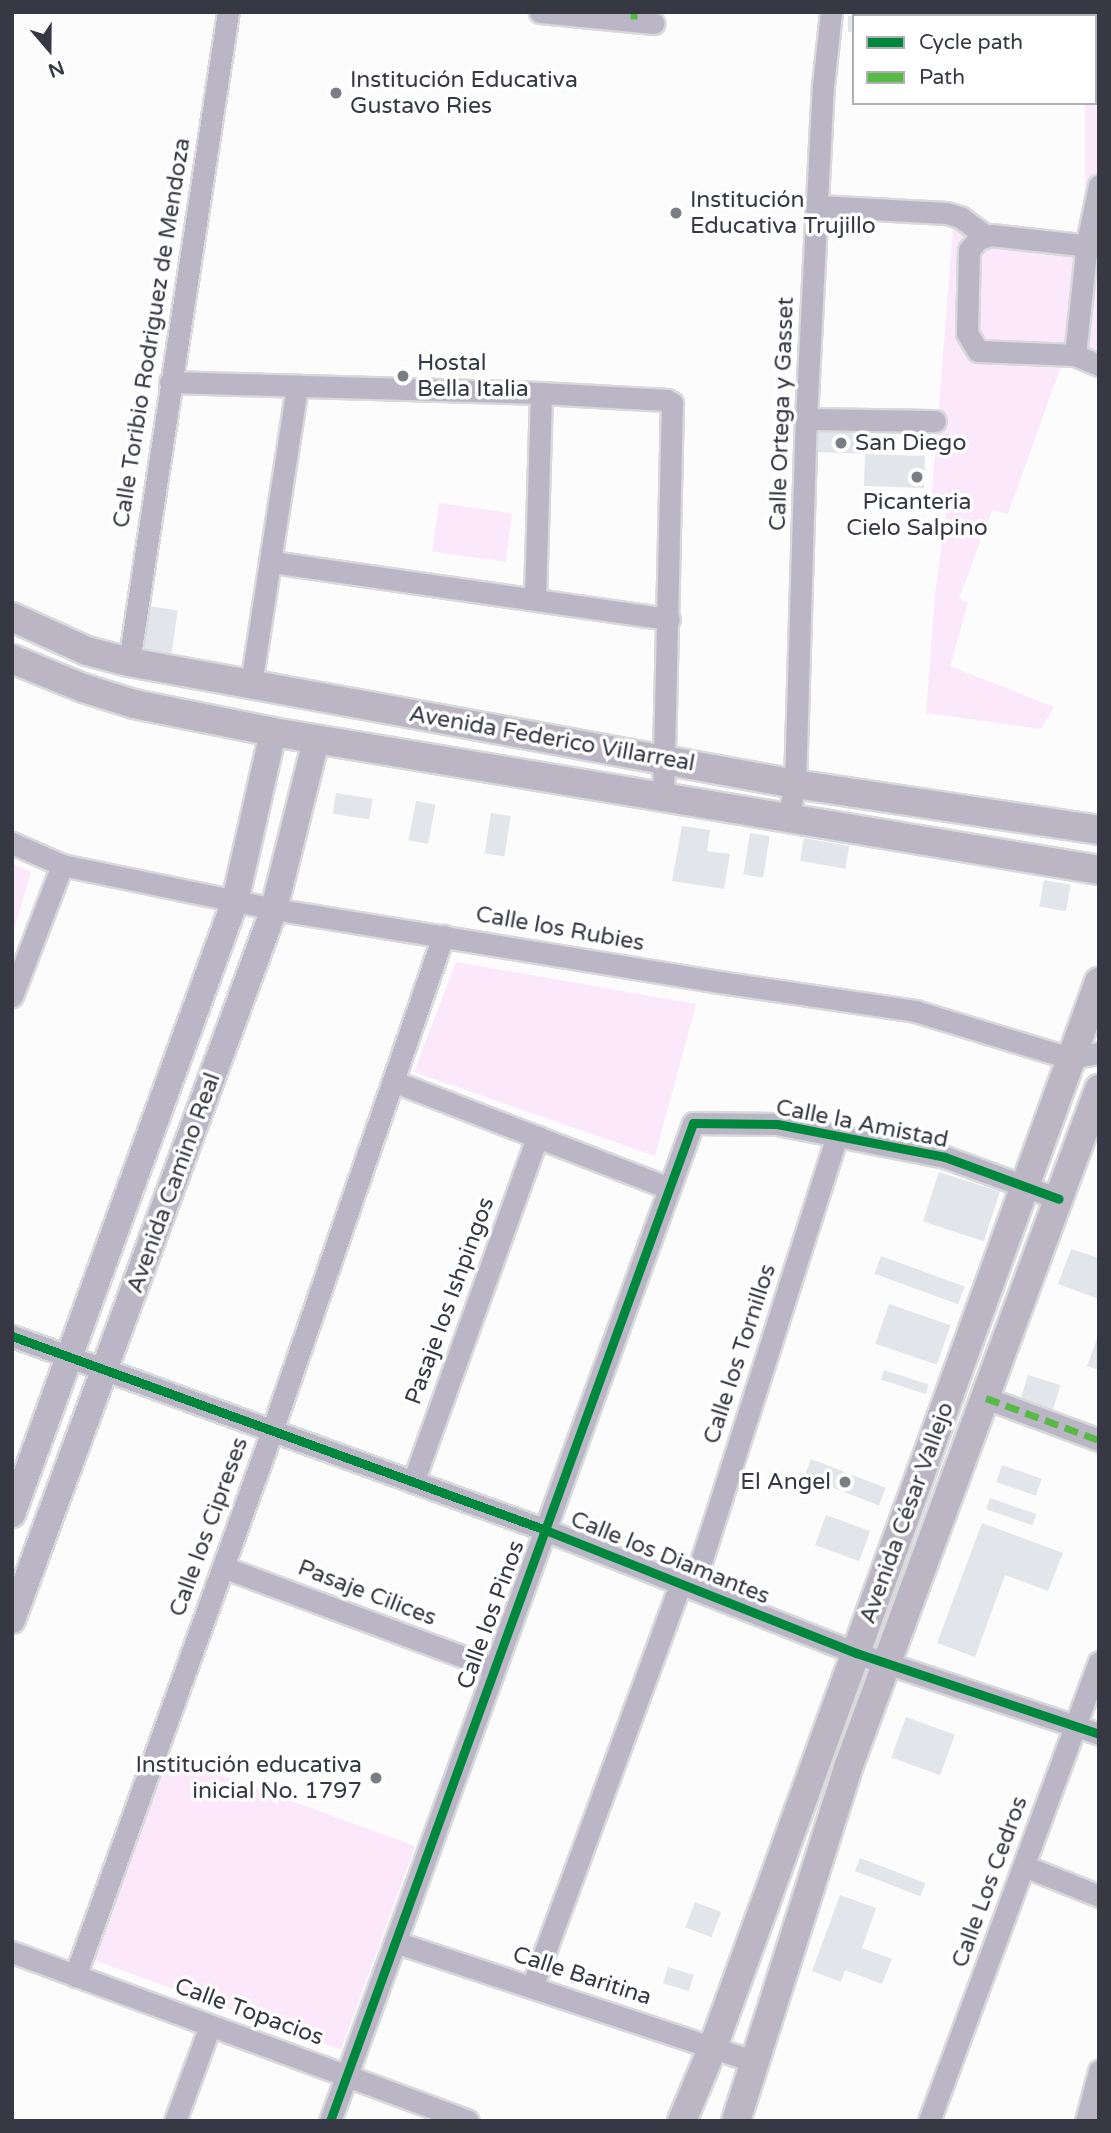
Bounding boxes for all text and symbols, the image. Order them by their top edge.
north arrow [14,14,84,84]
legend [852,14,1097,105]
text: Cycle path [919,30,1023,55]
text: N [45,56,67,82]
text: Path [919,65,965,90]
place label: Institución Educativa Gustavo Ries [350,66,578,120]
marker: Institución Educativa Gustavo Ries [328,85,344,101]
street label: Calle Toribio Rodriguez de Mendoza [108,136,196,530]
place label: Institución Educativa Trujillo [690,186,876,240]
marker: Institución Educativa Trujillo [668,205,684,221]
street label: Calle Ortega y Gasset [764,296,800,532]
place label: Hostal Bella Italia [417,349,529,403]
marker: Hostal Bella Italia [395,368,411,384]
place label: San Diego [855,429,966,457]
marker: San Diego [833,435,849,451]
marker: Picanteria Cielo Salpino [909,469,925,485]
place label: Picanteria Cielo Salpino [846,488,988,542]
street label: Avenida Federico Villarreal [407,700,697,778]
street label: Calle los Rubies [474,901,646,957]
street label: Avenida Camino Real [121,1069,227,1297]
street label: Calle la Amistad [773,1094,951,1154]
street label: Pasaje los Ishpingos [400,1194,500,1408]
street label: Calle los Tornillos [698,1261,782,1447]
street label: Avenida César Vallejo [854,1398,960,1628]
street label: Calle los Cipreses [164,1434,254,1620]
place label: El Angel [740,1468,831,1496]
marker: El Angel [837,1474,853,1490]
street label: Calle los Diamantes [566,1505,774,1611]
street label: Calle los Pinos [451,1537,531,1693]
street label: Pasaje Cilices [294,1554,440,1632]
place label: Institución educativa inicial No. 1797 [136,1751,362,1805]
marker: Institución educativa inicial No. 1797 [368,1770,384,1786]
street label: Calle Los Cedros [946,1793,1034,1971]
street label: Calle Baritina [509,1941,655,2011]
street label: Calle Topacios [171,1972,327,2052]

